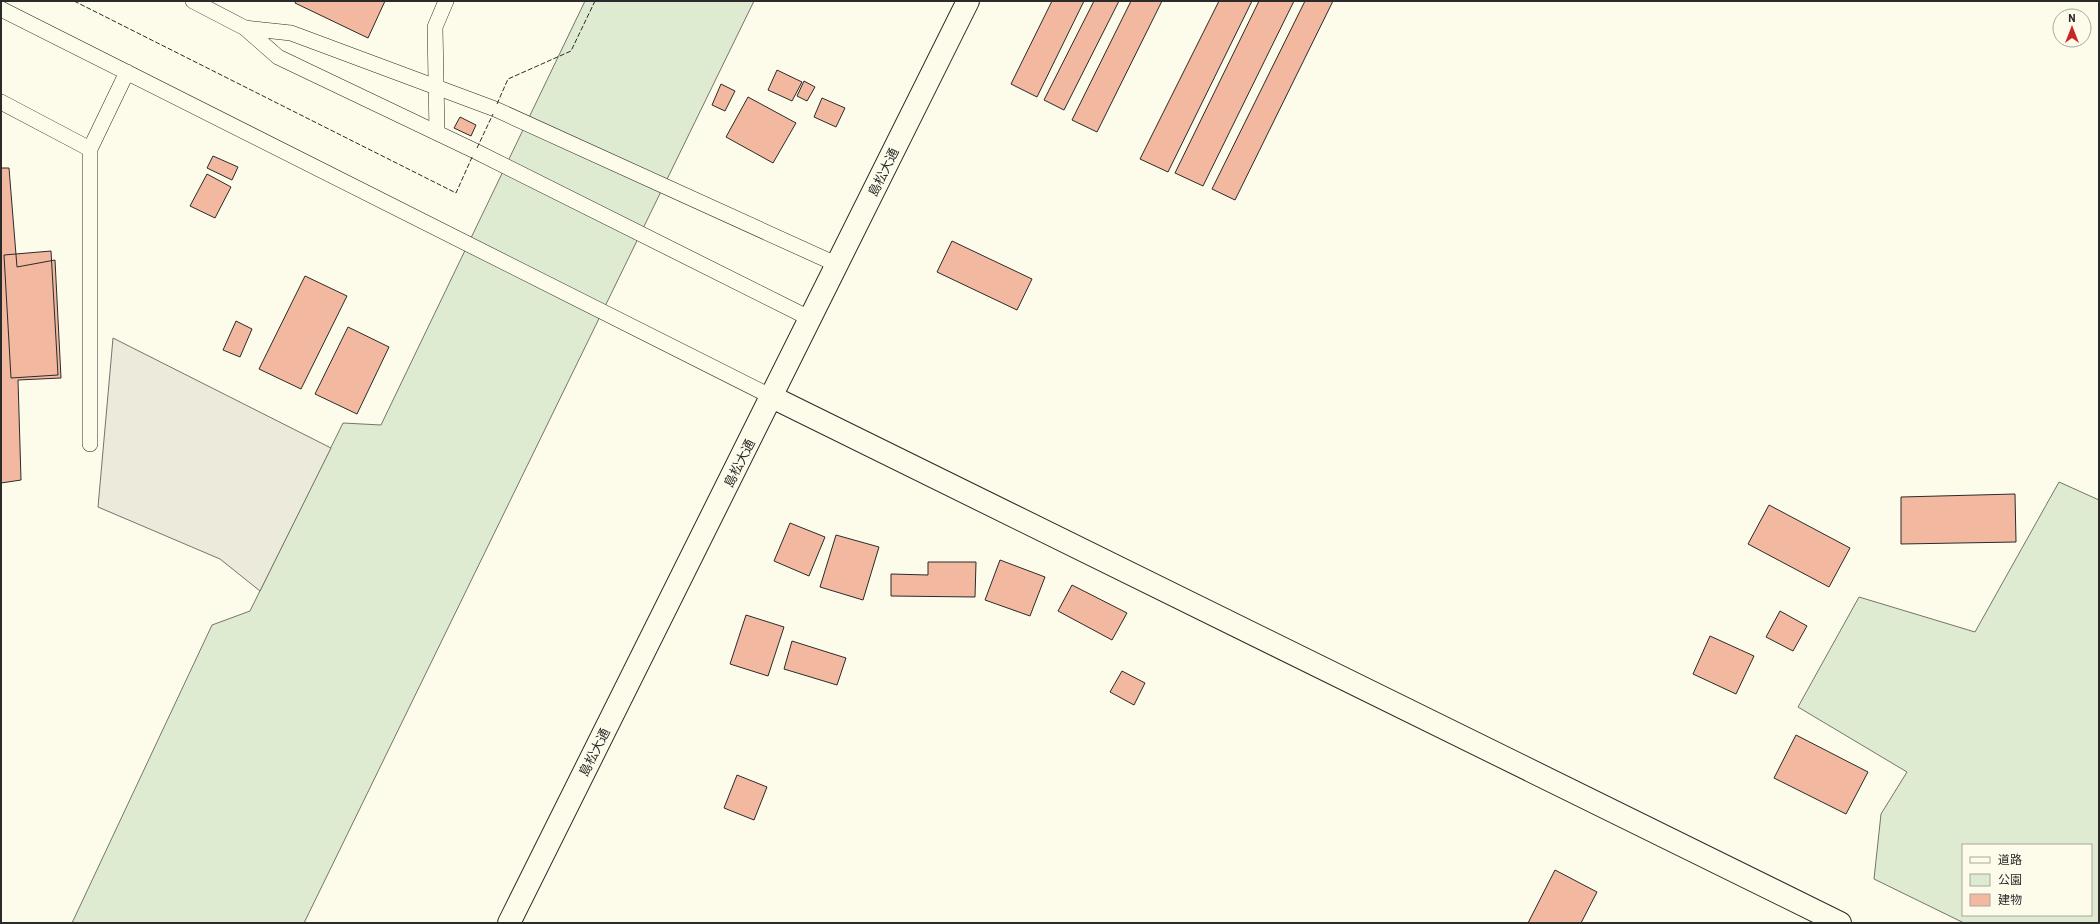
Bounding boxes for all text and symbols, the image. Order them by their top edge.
north arrow [2052,8,2092,48]
text: N [2068,11,2076,24]
street label: 島松大通 [864,145,902,199]
street label: 島松大通 [720,436,758,490]
street label: 島松大通 [575,725,613,779]
legend [1962,844,2092,916]
text: 道路 [1998,852,2022,866]
text: 公園 [1998,872,2022,886]
text: 建物 [1998,892,2022,906]

